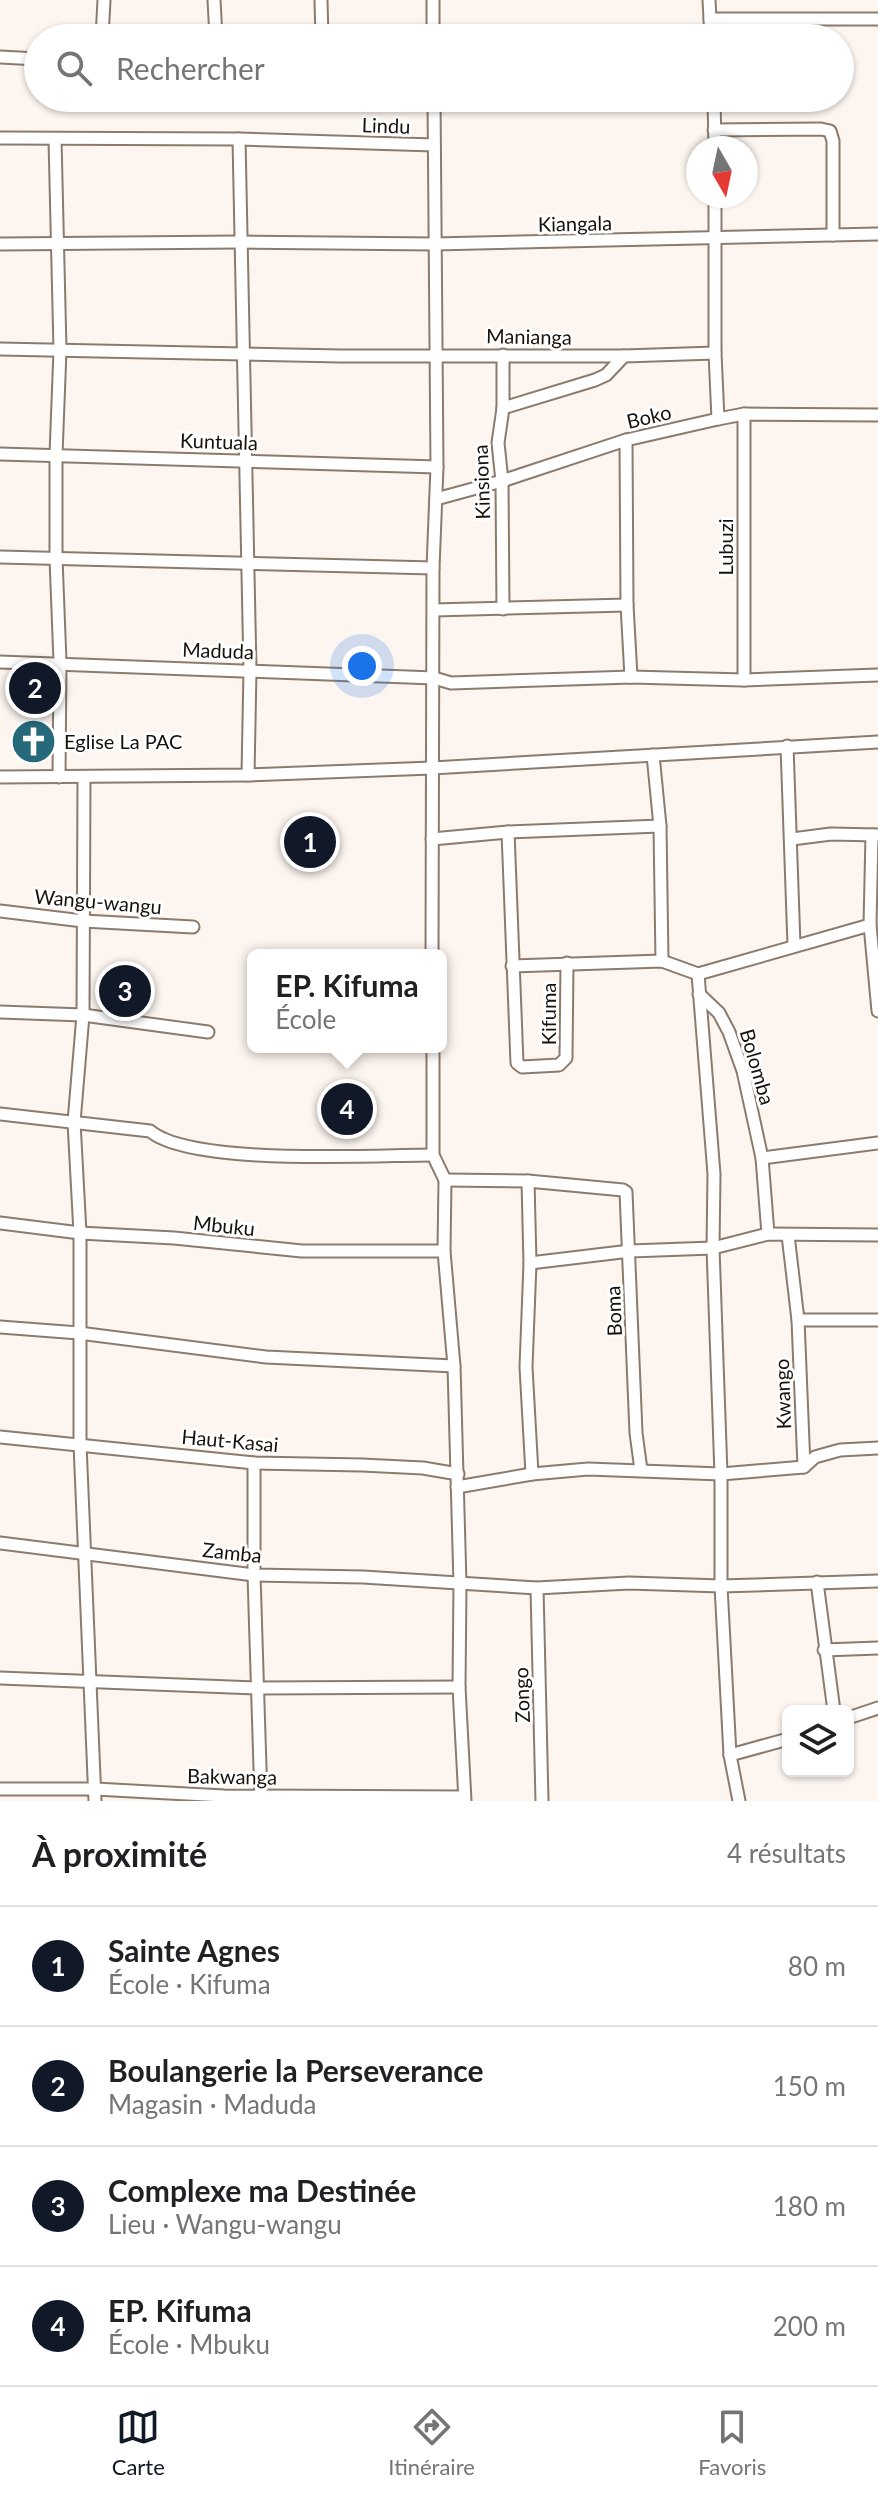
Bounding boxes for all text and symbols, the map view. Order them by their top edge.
search box [24,24,854,112]
icon: search [52,46,96,90]
text: Rechercher [116,50,265,86]
street label: Lindu [361,112,411,138]
north arrow [686,136,758,208]
street label: Kiangala [538,210,612,236]
street label: Manianga [486,323,572,349]
street label: Boko [624,399,673,433]
street label: Kuntuala [180,428,258,454]
street label: Kinsiona [468,444,494,520]
street label: Lubuzi [713,518,737,576]
street label: Maduda [182,637,254,663]
your location [342,646,382,686]
pin: 2 [9,658,61,718]
church icon: Eglise La PAC [9,718,57,766]
place label: Eglise La PAC [64,729,182,753]
pin: 1 [284,812,336,872]
street label: Wangu-wangu [33,883,163,919]
popup [247,949,447,1053]
pin: 3 [99,961,151,1021]
text: EP. Kifuma [275,967,419,1003]
street label: Kifuma [536,983,560,1045]
text: École [275,1003,336,1035]
street label: Bolomba [736,1026,780,1107]
pin: 4 [321,1079,373,1139]
street label: Mbuku [192,1210,256,1240]
street label: Boma [600,1285,626,1337]
street label: Kwango [769,1358,795,1430]
street label: Haut-Kasai [181,1424,280,1456]
street label: Zamba [201,1537,263,1567]
street label: Zongo [508,1667,534,1723]
map controls [782,1705,854,1777]
button: layers [782,1705,854,1777]
street label: Bakwanga [187,1763,277,1789]
text: À proximité [32,1833,207,1874]
text: 4 résultats [727,1837,846,1869]
text: Sainte Agnes [108,1932,280,1968]
text: 1 [50,1950,66,1982]
text: 80 m [788,1950,846,1982]
text: École · Kifuma [108,1968,271,2000]
text: Boulangerie la Perseverance [108,2052,484,2088]
text: 2 [50,2070,66,2102]
text: 150 m [773,2070,846,2102]
text: Magasin · Maduda [108,2088,316,2120]
text: Complexe ma Destinée [108,2172,416,2208]
text: 3 [50,2190,66,2222]
text: 180 m [773,2190,846,2222]
text: Lieu · Wangu-wangu [108,2208,342,2240]
text: EP. Kifuma [108,2292,252,2328]
text: 4 [50,2310,66,2342]
text: 200 m [773,2310,846,2342]
text: École · Mbuku [108,2328,270,2360]
tab: Carte [112,2405,165,2480]
tab: Itinéraire [388,2405,475,2480]
tab: Favoris [698,2405,766,2480]

